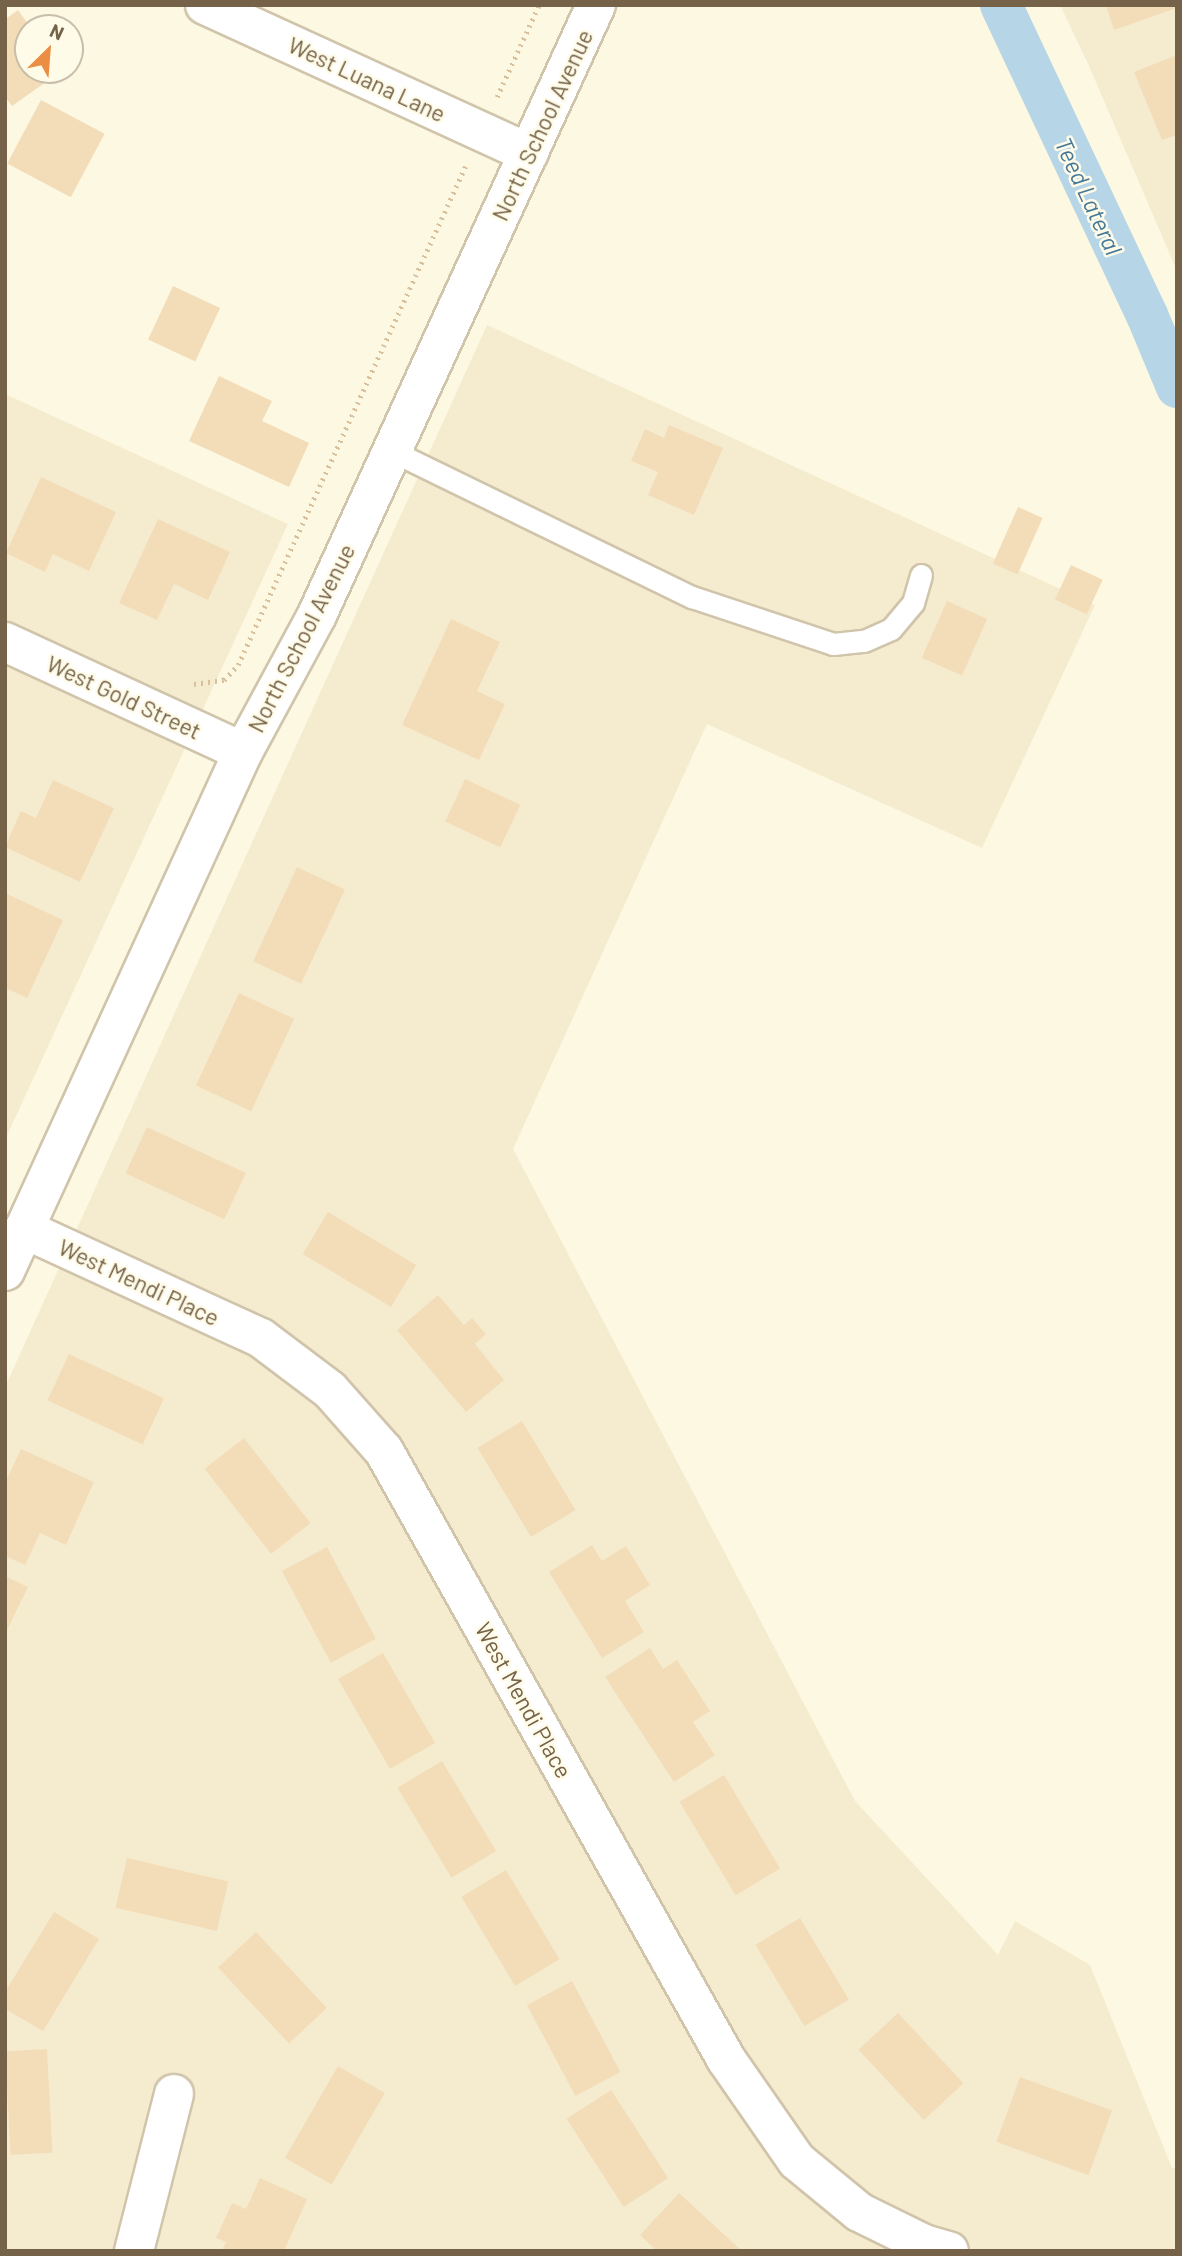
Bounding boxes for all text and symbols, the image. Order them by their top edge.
north arrow [14,14,84,84]
text: N [47,18,68,44]
street label: North School Avenue [486,25,598,225]
street label: West Luana Lane [284,30,450,128]
water label: Teed Lateral [1049,133,1129,259]
street label: North School Avenue [242,539,360,737]
street label: West Gold Street [43,649,205,745]
street label: West Mendi Place [54,1233,224,1331]
street label: West Mendi Place [470,1617,578,1783]

